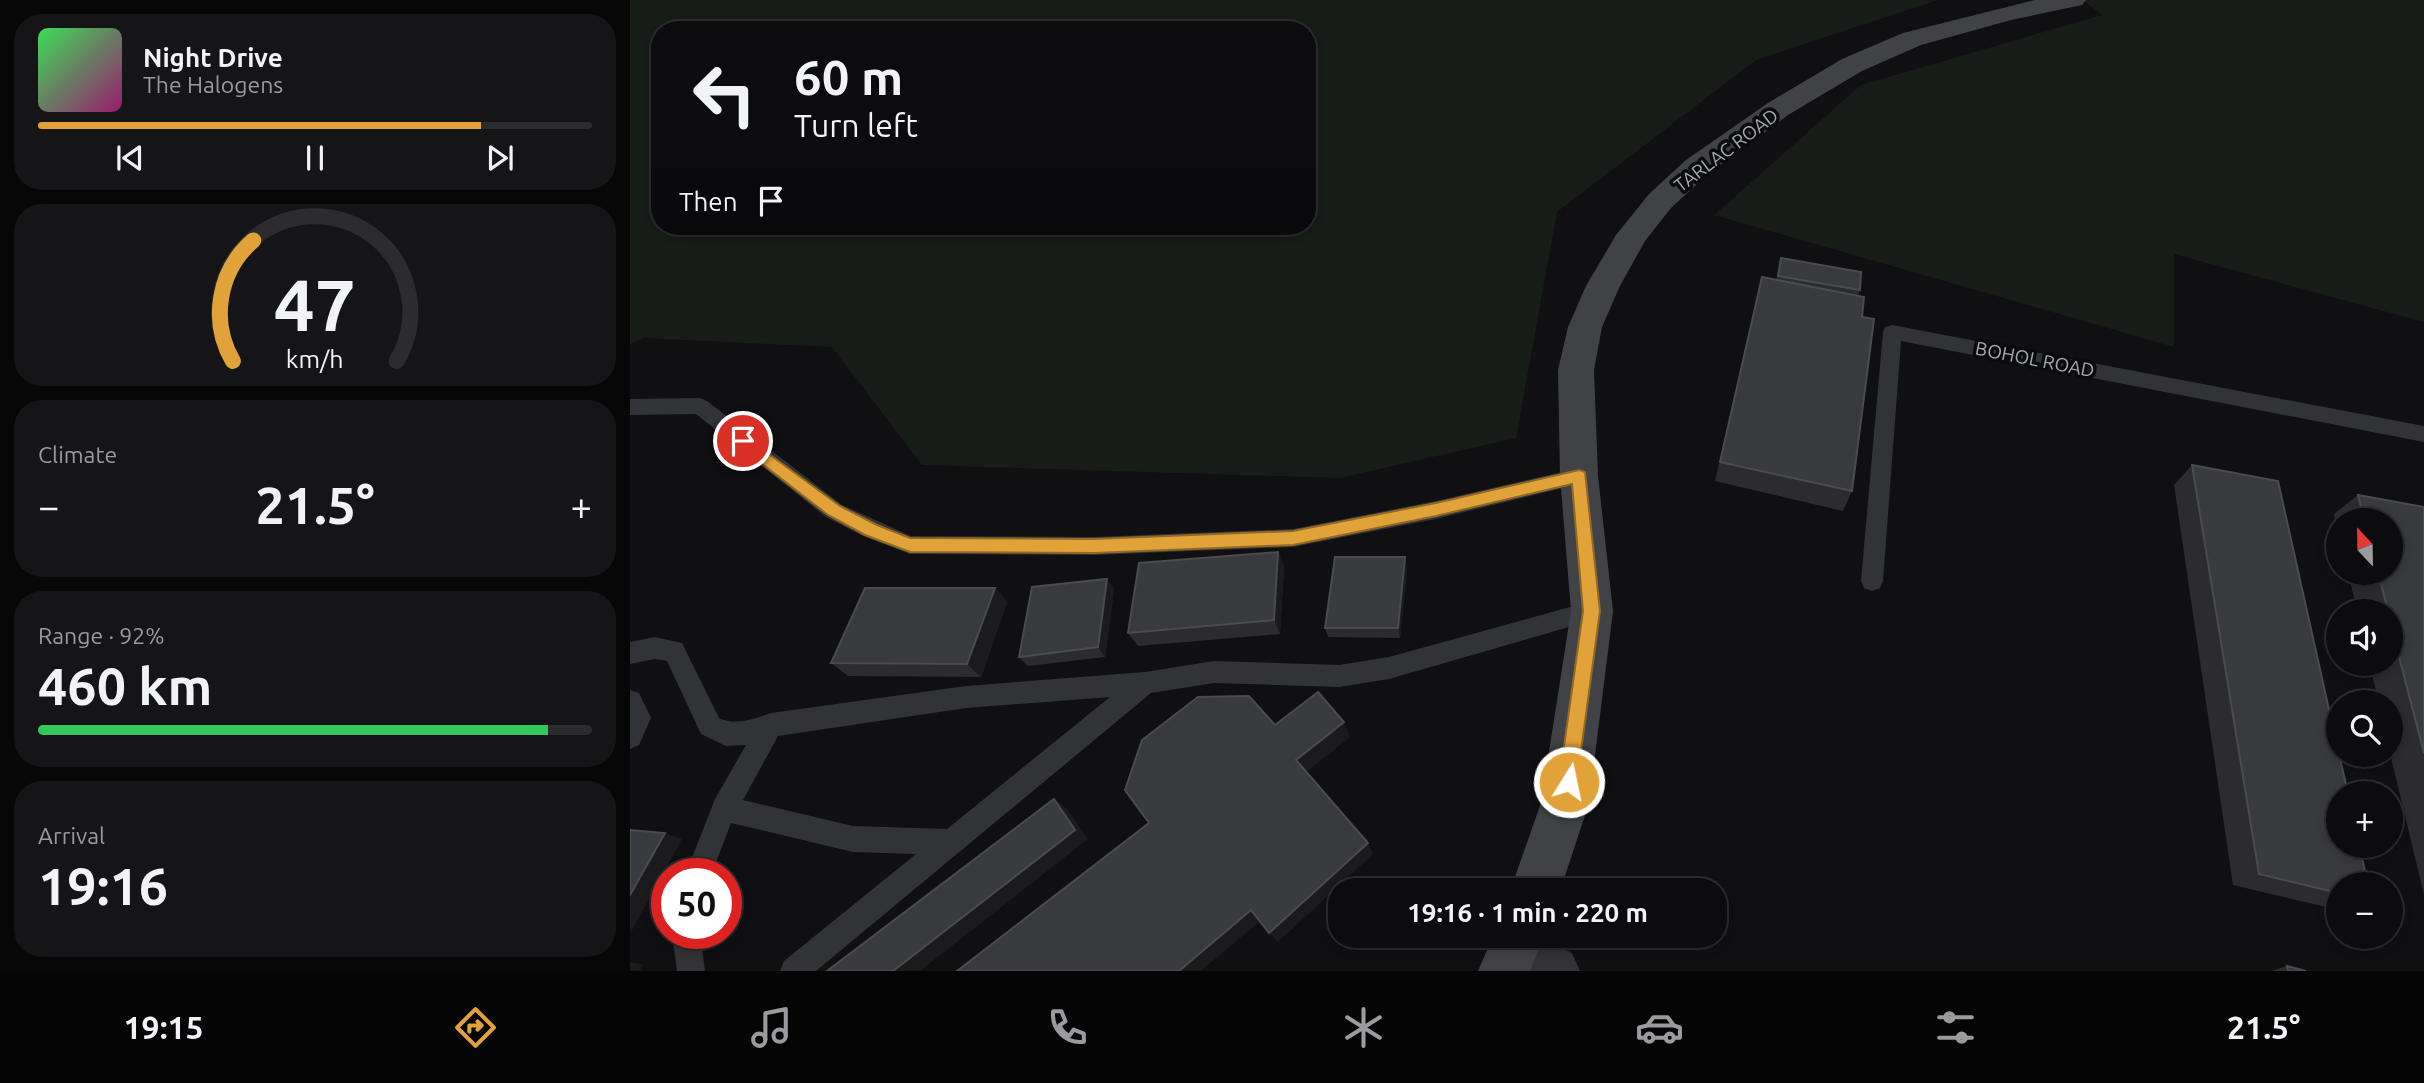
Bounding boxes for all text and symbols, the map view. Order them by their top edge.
text: Night Drive [143,43,283,72]
icon: left [679,49,770,140]
text: 60 m [794,49,903,104]
text: The Halogens [143,72,283,97]
street label: TARLAC ROAD [1670,104,1782,196]
text: Turn left [794,107,918,143]
icon: previous [111,139,149,177]
icon: pause [296,139,334,177]
icon: next [481,139,519,177]
icon: arrive [752,182,790,220]
text: Then [679,187,738,216]
text: 47 [274,264,356,346]
street label: BOHOL ROAD [1974,337,2096,381]
text: km/h [286,345,344,373]
pin [713,411,773,471]
icon: arrive [724,422,762,460]
text: Climate [38,442,117,467]
text: 21.5° [255,476,375,534]
text: − [38,485,59,527]
text: + [571,485,592,527]
north arrow [2326,508,2403,584]
map controls [2326,508,2403,949]
button: sound [2326,599,2403,676]
text: Range · 92% [38,623,165,648]
text: 460 km [38,657,212,715]
button: search [2326,690,2403,767]
position arrow [1532,745,1606,819]
button: + [2326,781,2403,858]
text: Arrival [38,823,105,848]
text: 19:16 [38,857,168,915]
speed limit sign: 50 [651,858,742,949]
button: − [2326,872,2403,949]
text: 19:16 · 1 min · 220 m [1407,898,1648,927]
icon: directions [451,1003,500,1052]
icon: music [747,1003,796,1052]
icon: phone [1043,1003,1092,1052]
icon: climate [1339,1003,1388,1052]
icon: car [1635,1003,1684,1052]
icon: filters [1931,1003,1980,1052]
text: 19:15 [124,1009,204,1045]
text: 21.5° [2227,1009,2300,1045]

